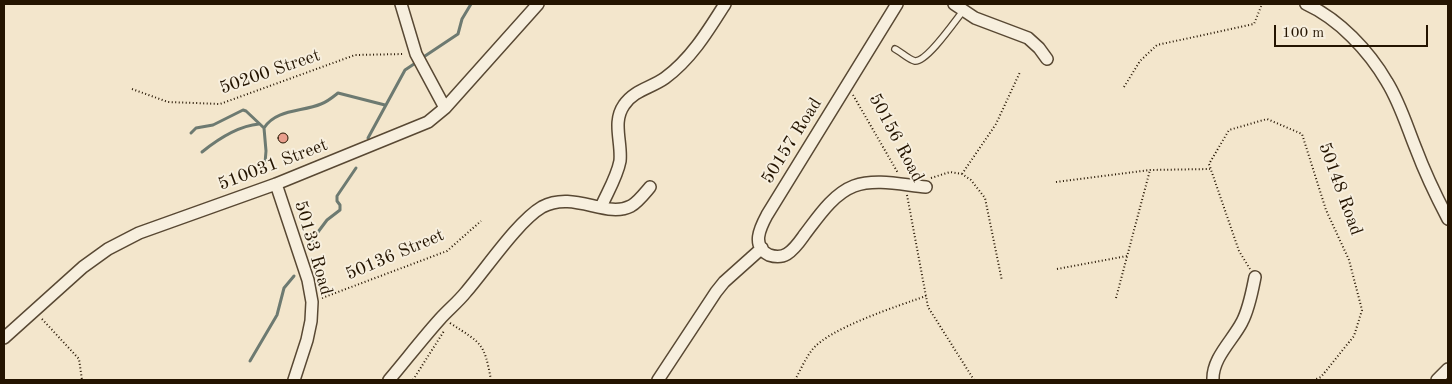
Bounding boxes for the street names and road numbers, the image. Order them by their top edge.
street label: 50200 Street [217,45,323,99]
street label: 50156 Road [864,90,928,186]
street label: 50157 Road [757,94,827,188]
street label: 510031 Street [215,134,331,196]
street label: 50148 Road [1313,140,1367,238]
street label: 50133 Road [289,198,337,298]
street label: 50136 Street [342,225,448,285]

